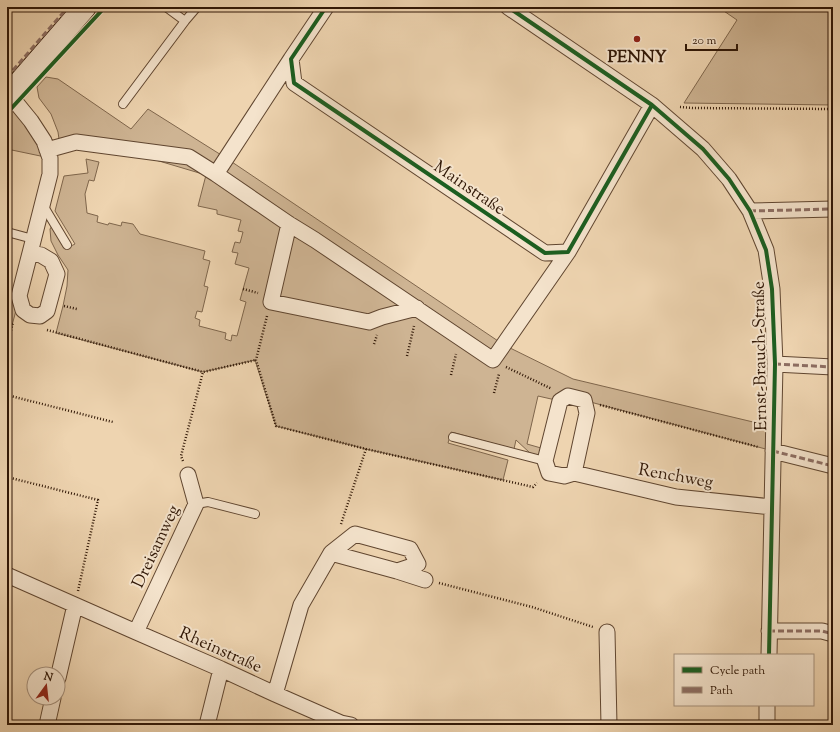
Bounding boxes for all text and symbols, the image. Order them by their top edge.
scale bar [686,26,737,52]
text: 20 m [692,32,717,50]
marker: PENNY [632,34,642,44]
place label: PENNY [607,46,667,70]
street label: Mainstraße [428,156,510,222]
street label: Ernst-Brauch-Straße [748,281,774,431]
street label: Renchweg [636,459,715,495]
street label: Dreisamweg [127,501,187,592]
street label: Rheinstraße [175,622,266,680]
legend [674,654,814,706]
text: Cycle path [710,662,765,680]
north arrow [26,666,66,706]
text: N [41,668,55,686]
text: Path [710,682,733,700]

